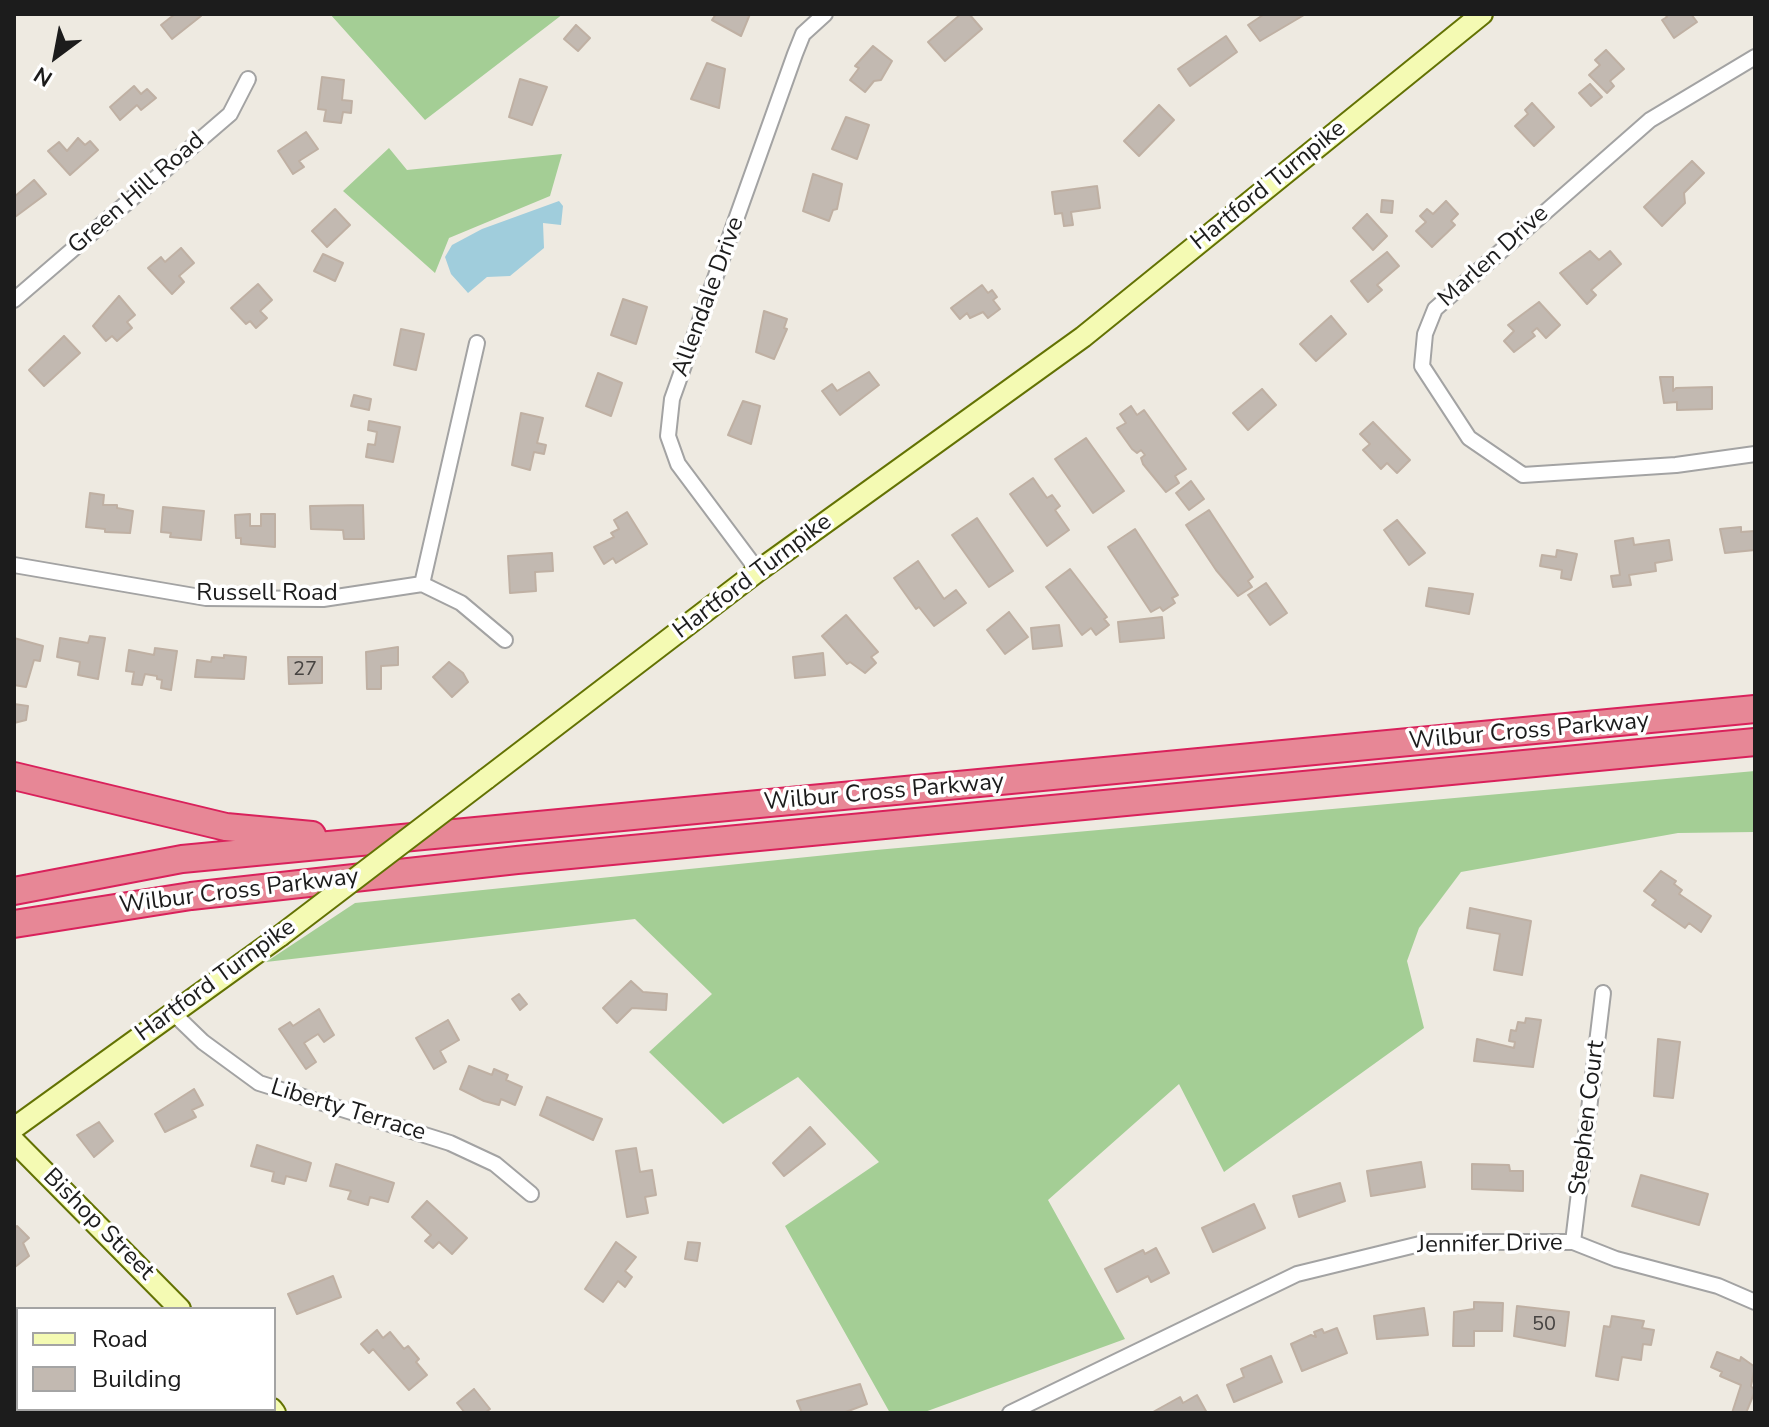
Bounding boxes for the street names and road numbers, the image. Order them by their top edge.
street label: Hartford Turnpike [1186,115,1352,257]
street label: Green Hill Road [63,127,211,261]
street label: Marlen Drive [1433,200,1555,314]
street label: Allendale Drive [667,213,751,381]
street label: Hartford Turnpike [668,508,838,646]
street label: Russell Road [196,580,338,608]
street label: Wilbur Cross Parkway [1408,707,1650,757]
street label: Wilbur Cross Parkway [763,768,1005,818]
street label: Wilbur Cross Parkway [118,863,360,921]
street label: Hartford Turnpike [130,913,302,1049]
street label: Stephen Court [1564,1039,1612,1197]
street label: Liberty Terrace [267,1074,429,1148]
street label: Bishop Street [36,1163,160,1287]
street label: Jennifer Drive [1417,1229,1563,1261]

